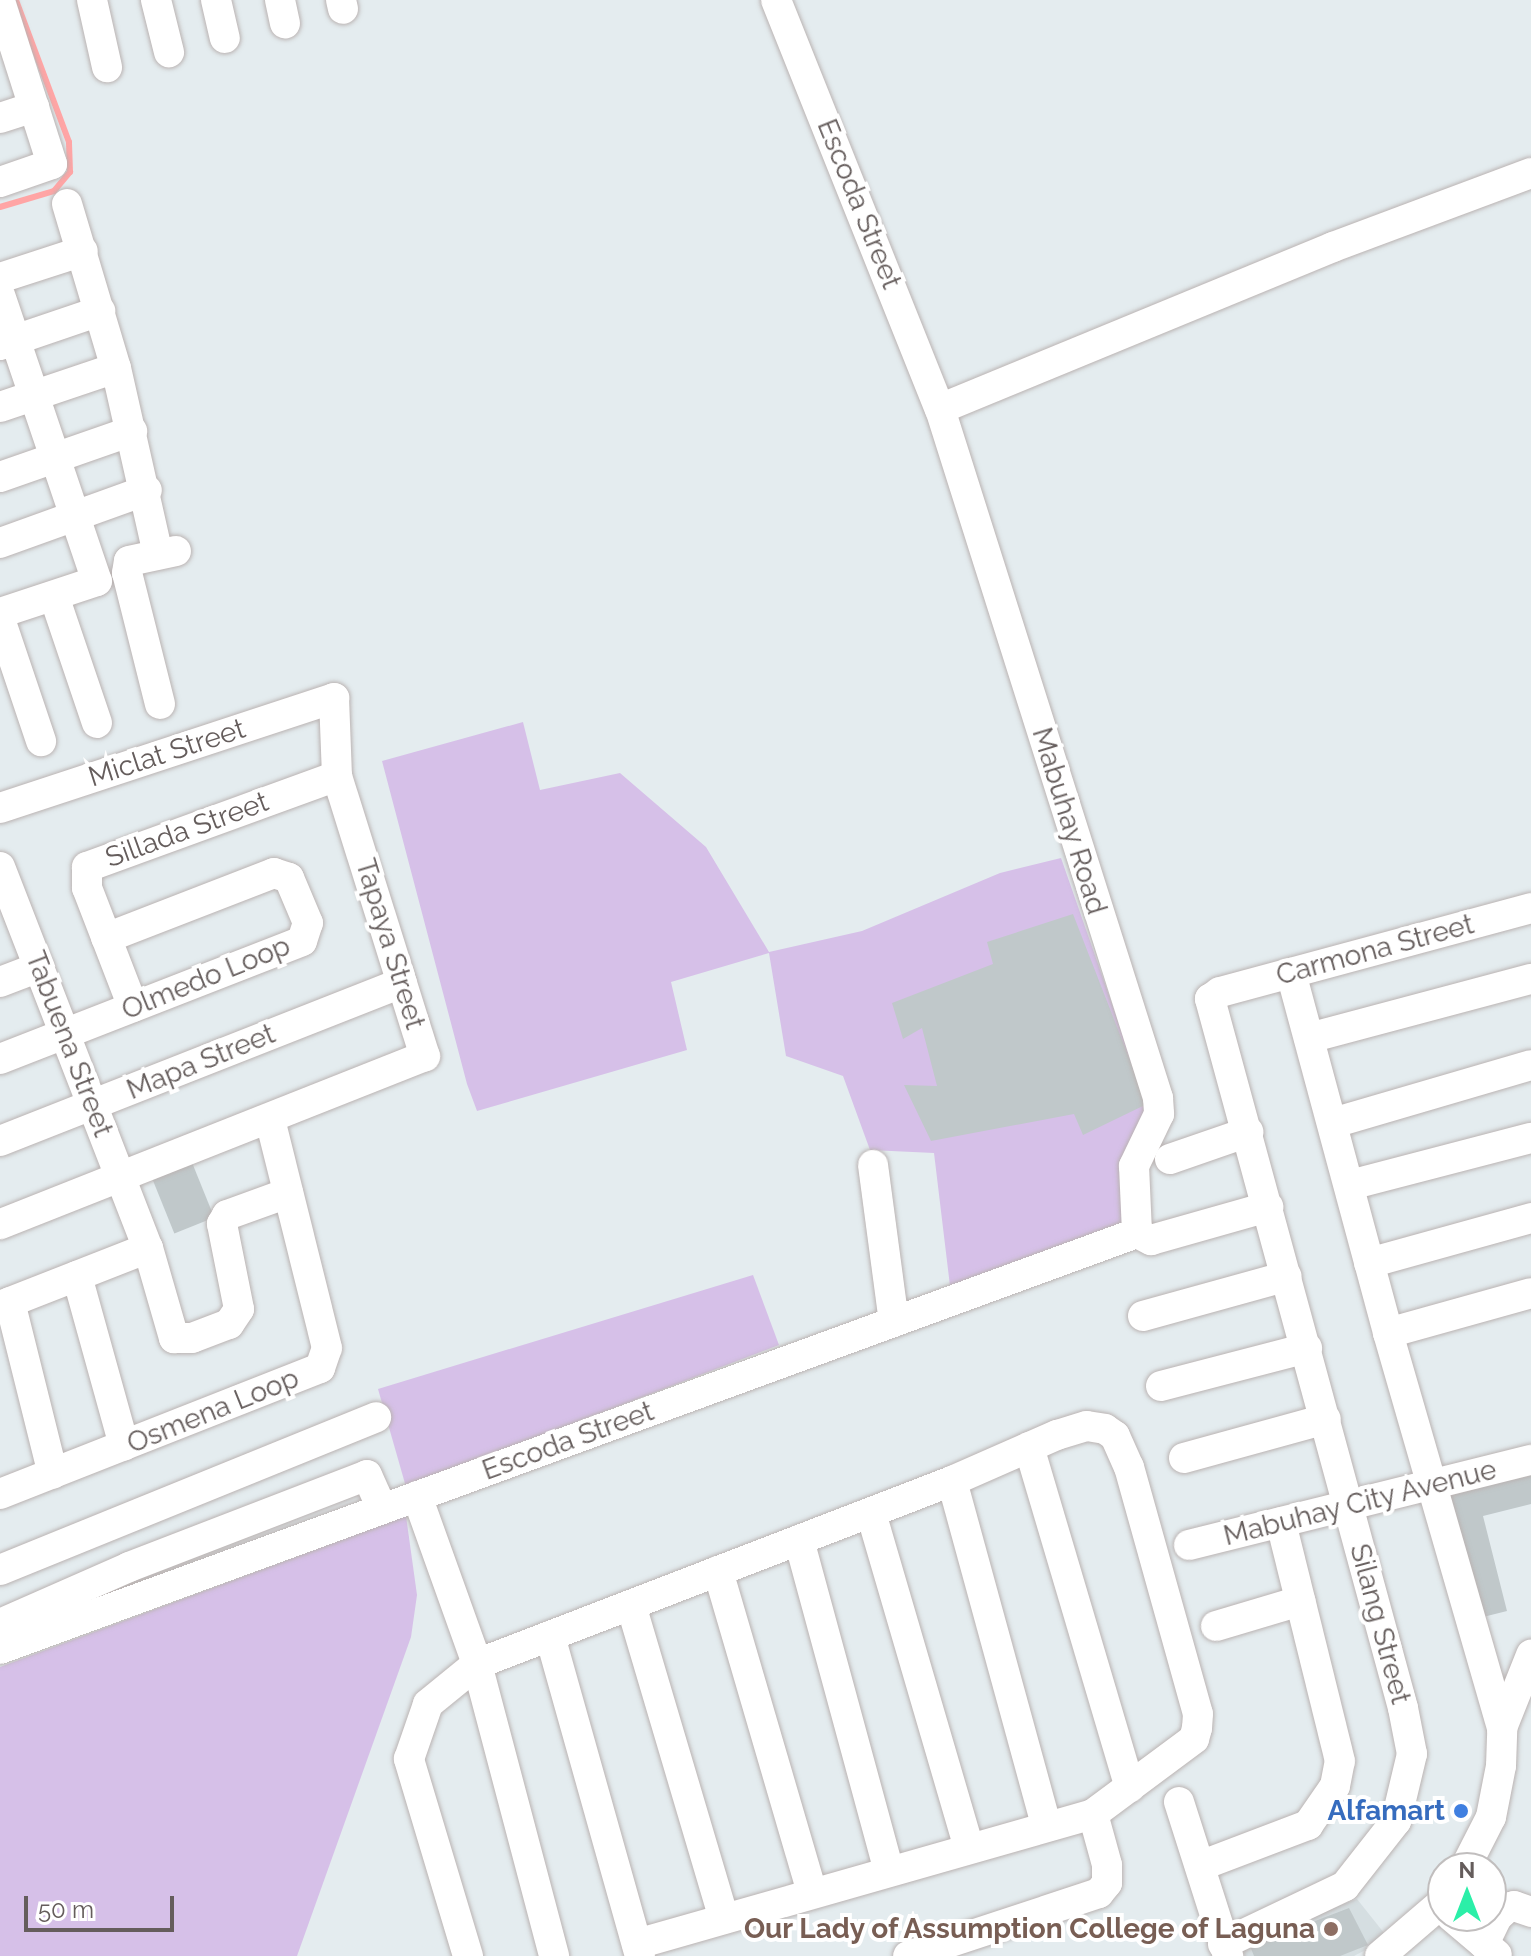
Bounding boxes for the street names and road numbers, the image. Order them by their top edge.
street label: Escoda Street [810,114,908,294]
street label: Miclat Street [84,712,250,794]
street label: Mabuhay Road [1025,723,1113,919]
street label: Sillada Street [101,785,273,875]
street label: Tapaya Street [348,855,432,1033]
street label: Carmona Street [1273,907,1477,993]
street label: Olmedo Loop [117,929,295,1027]
street label: Tabuena Street [18,946,120,1142]
street label: Mapa Street [122,1017,280,1107]
street label: Osmena Loop [122,1361,304,1461]
street label: Escoda Street [478,1394,658,1488]
street label: Mabuhay City Avenue [1219,1453,1501,1553]
street label: Silang Street [1343,1540,1417,1708]

